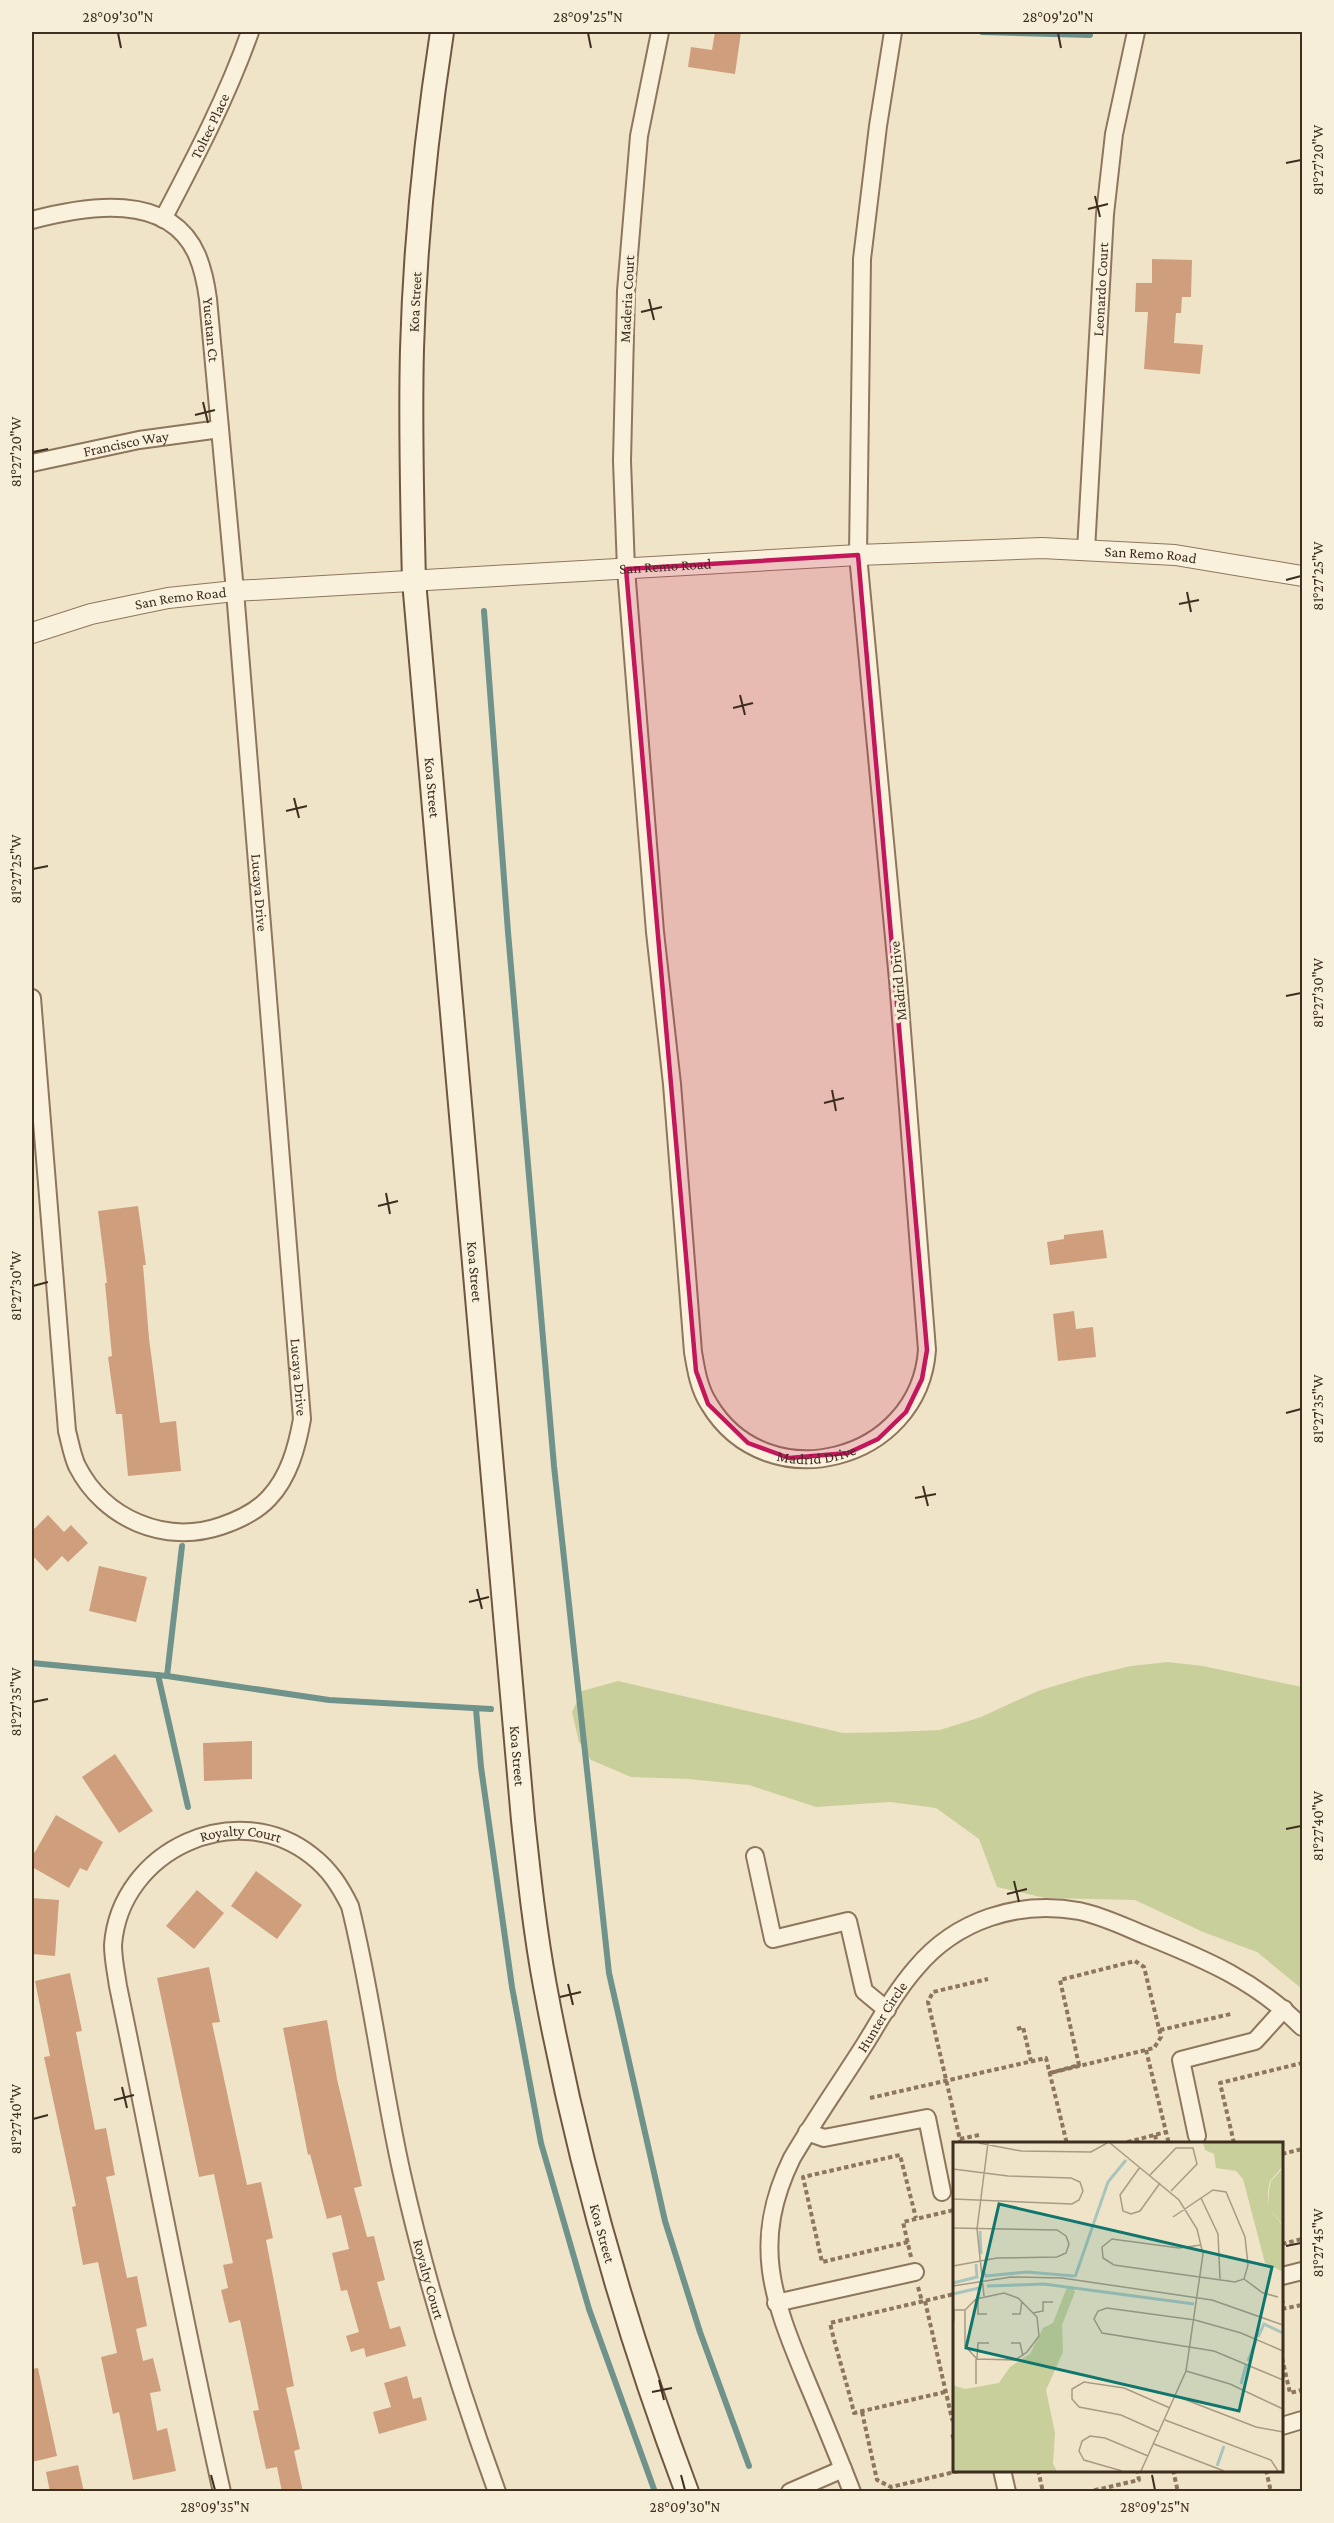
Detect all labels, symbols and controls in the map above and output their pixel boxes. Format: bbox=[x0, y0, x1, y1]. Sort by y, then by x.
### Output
text: 28°09'30"N bbox=[83, 9, 154, 25]
text: 28°09'25"N bbox=[553, 9, 623, 25]
text: 28°09'20"N bbox=[1022, 9, 1094, 25]
street label: Toltec Place bbox=[187, 91, 233, 162]
text: 81°27'20"W bbox=[1310, 125, 1326, 195]
street label: Leonardo Court bbox=[1090, 241, 1111, 337]
street label: Maderia Court bbox=[617, 254, 637, 343]
street label: Koa Street bbox=[405, 270, 425, 333]
street label: Yucatan Ct bbox=[200, 297, 222, 364]
text: 81°27'20"W bbox=[8, 417, 24, 487]
street label: Francisco Way bbox=[82, 428, 170, 460]
text: 81°27'25"W bbox=[1310, 541, 1326, 611]
street label: San Remo Road bbox=[1104, 543, 1198, 566]
street label: San Remo Road bbox=[619, 555, 712, 577]
street label: San Remo Road bbox=[133, 584, 227, 613]
street label: Koa Street bbox=[422, 757, 443, 820]
text: 81°27'25"W bbox=[8, 834, 24, 904]
street label: Lucaya Drive bbox=[248, 853, 271, 932]
street label: Madrid Drive bbox=[887, 940, 909, 1021]
text: 81°27'30"W bbox=[1310, 958, 1326, 1028]
street label: Koa Street bbox=[464, 1241, 485, 1304]
text: 81°27'30"W bbox=[8, 1251, 24, 1321]
street label: Lucaya Drive bbox=[288, 1338, 310, 1417]
text: 81°27'35"W bbox=[1310, 1374, 1326, 1443]
street label: Madrid Drive bbox=[775, 1442, 859, 1467]
text: 81°27'35"W bbox=[8, 1667, 24, 1736]
street label: Koa Street bbox=[507, 1725, 528, 1788]
text: 81°27'40"W bbox=[1310, 1791, 1326, 1861]
street label: Royalty Court bbox=[198, 1823, 285, 1846]
street label: Hunter Circle bbox=[854, 1978, 910, 2055]
text: 81°27'40"W bbox=[8, 2084, 24, 2154]
inset map bbox=[953, 2142, 1283, 2472]
street label: Koa Street bbox=[587, 2202, 619, 2266]
text: 81°27'45"W bbox=[1310, 2208, 1326, 2277]
street label: Royalty Court bbox=[410, 2237, 448, 2322]
text: 28°09'35"N bbox=[180, 2499, 250, 2515]
text: 28°09'30"N bbox=[650, 2499, 721, 2515]
text: 28°09'25"N bbox=[1120, 2499, 1190, 2515]

